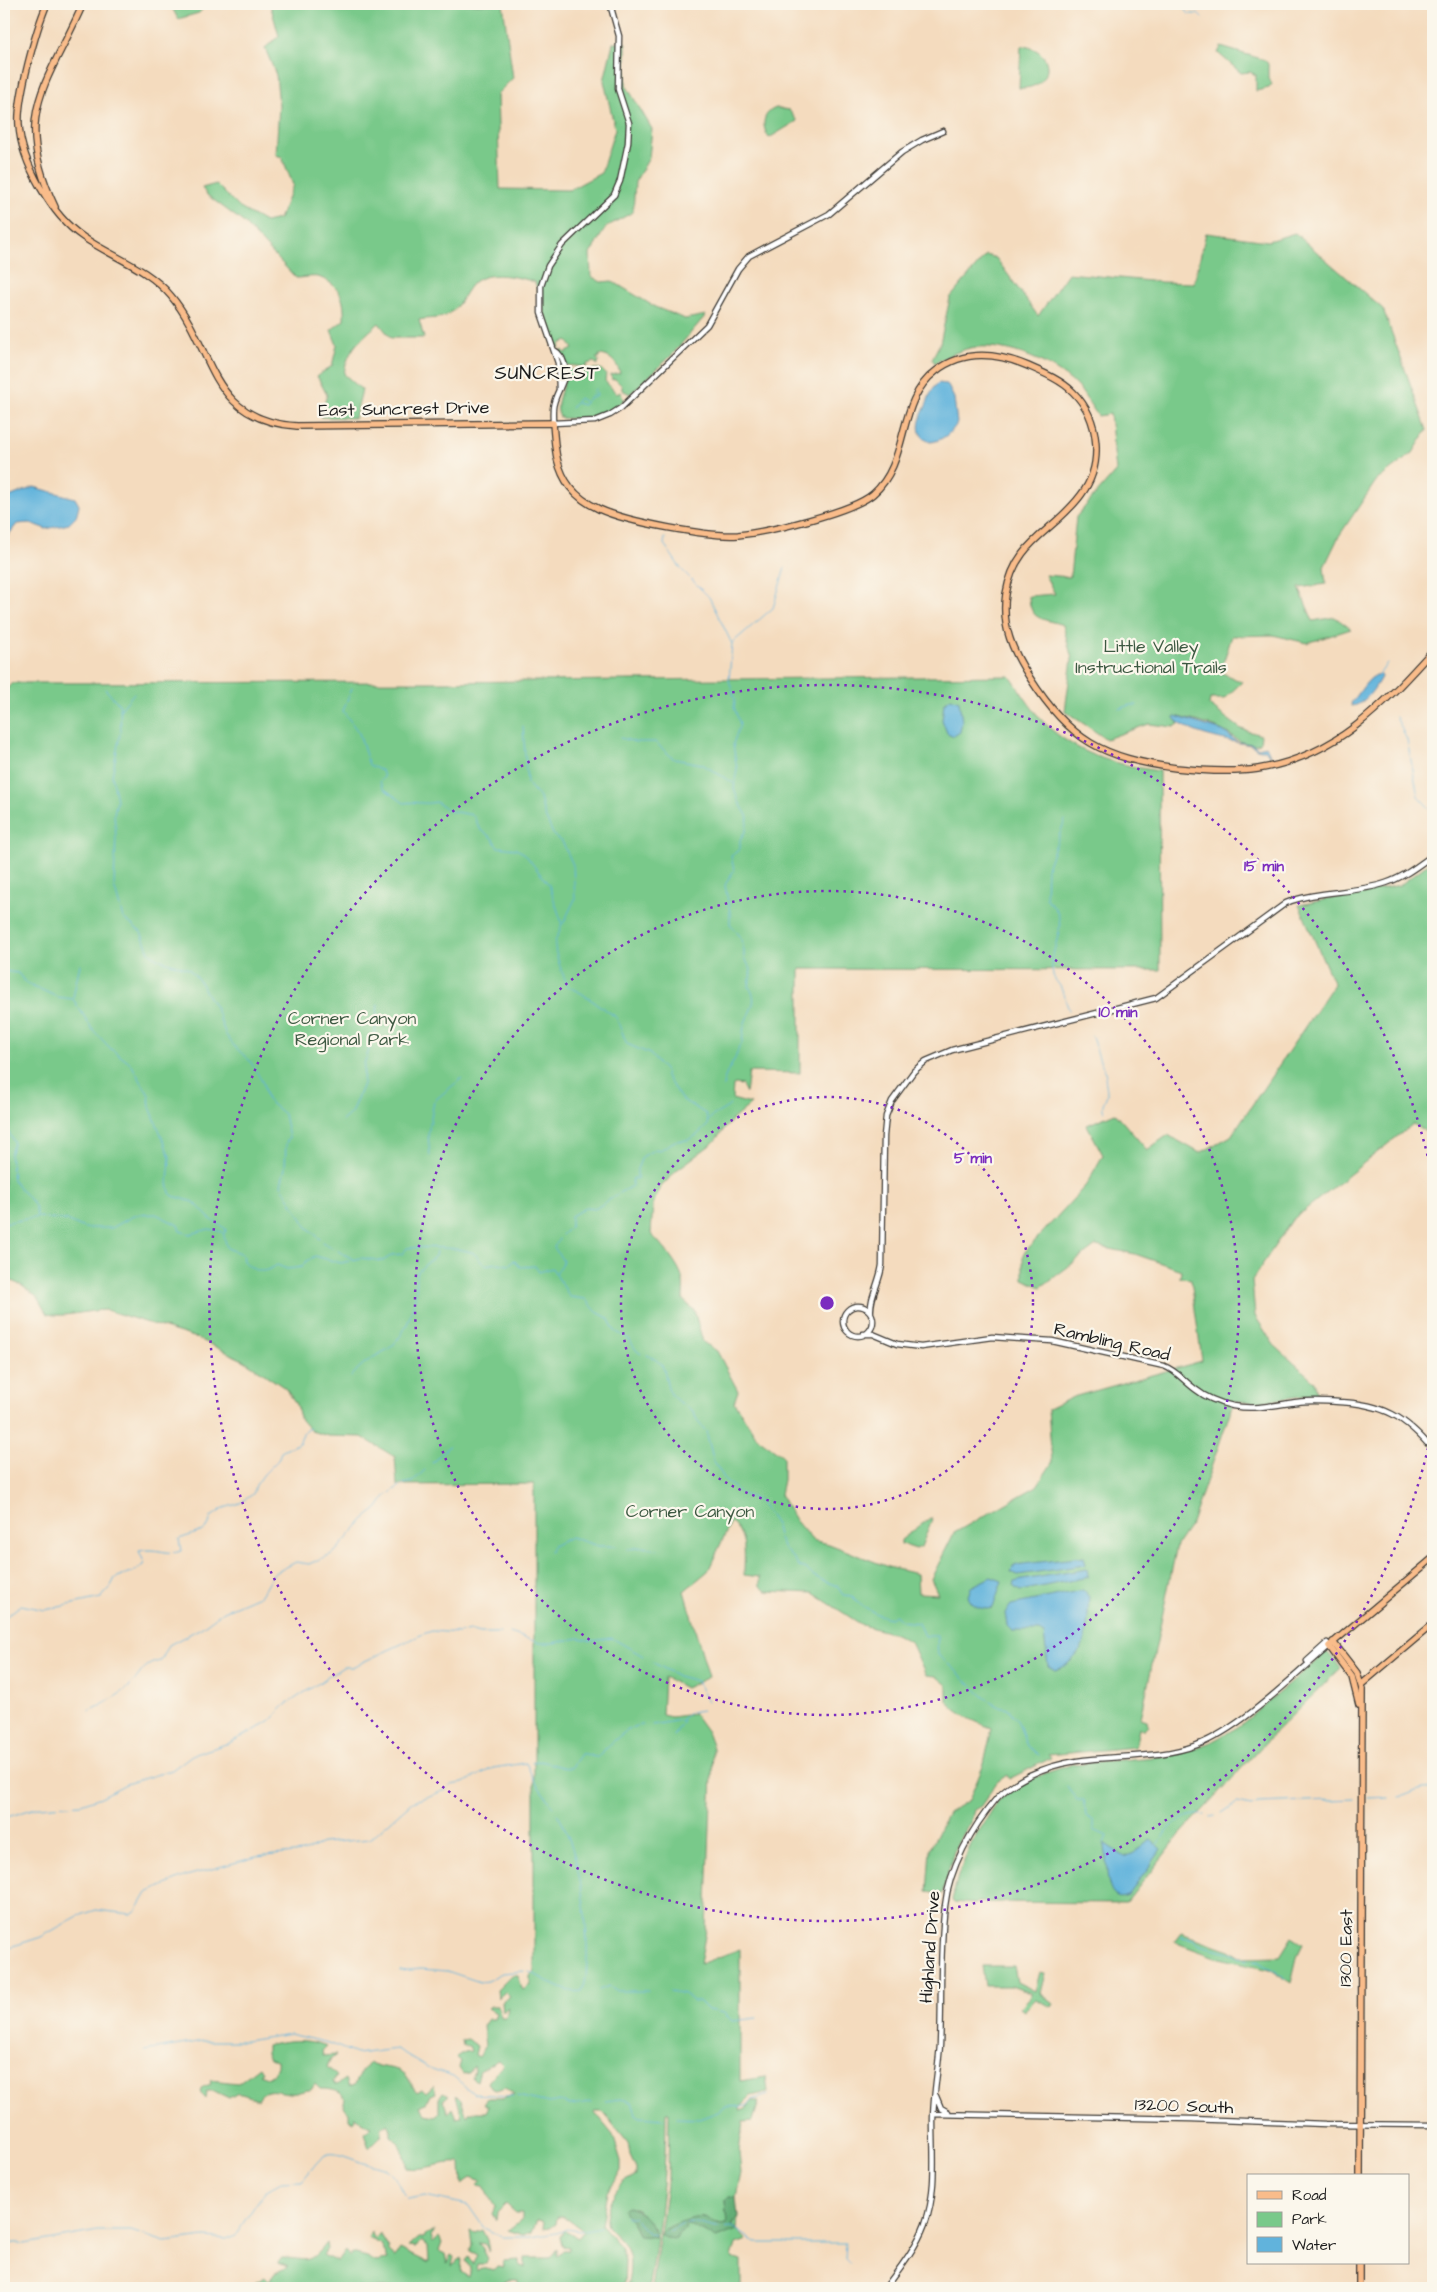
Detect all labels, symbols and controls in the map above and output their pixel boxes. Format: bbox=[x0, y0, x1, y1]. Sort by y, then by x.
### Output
district label: SUNCREST bbox=[494, 360, 600, 387]
street label: East Suncrest Drive bbox=[318, 395, 490, 423]
park label: Little Valley Instructional Trails bbox=[1075, 634, 1227, 680]
text: 15 min bbox=[1244, 856, 1284, 877]
text: 10 min bbox=[1099, 1002, 1138, 1023]
park label: Corner Canyon Regional Park bbox=[288, 1006, 416, 1053]
text: 5 min bbox=[954, 1148, 993, 1169]
centre of rings bbox=[818, 1294, 836, 1312]
street label: Rambling Road bbox=[1051, 1316, 1173, 1368]
park label: Corner Canyon bbox=[626, 1499, 754, 1525]
street label: Highland Drive bbox=[914, 1890, 947, 2004]
street label: 1300 East bbox=[1333, 1908, 1359, 1987]
street label: 13200 South bbox=[1134, 2092, 1234, 2120]
legend bbox=[1247, 2174, 1410, 2264]
text: Road bbox=[1292, 2185, 1327, 2206]
text: Park bbox=[1292, 2209, 1327, 2230]
text: Water bbox=[1292, 2235, 1336, 2256]

